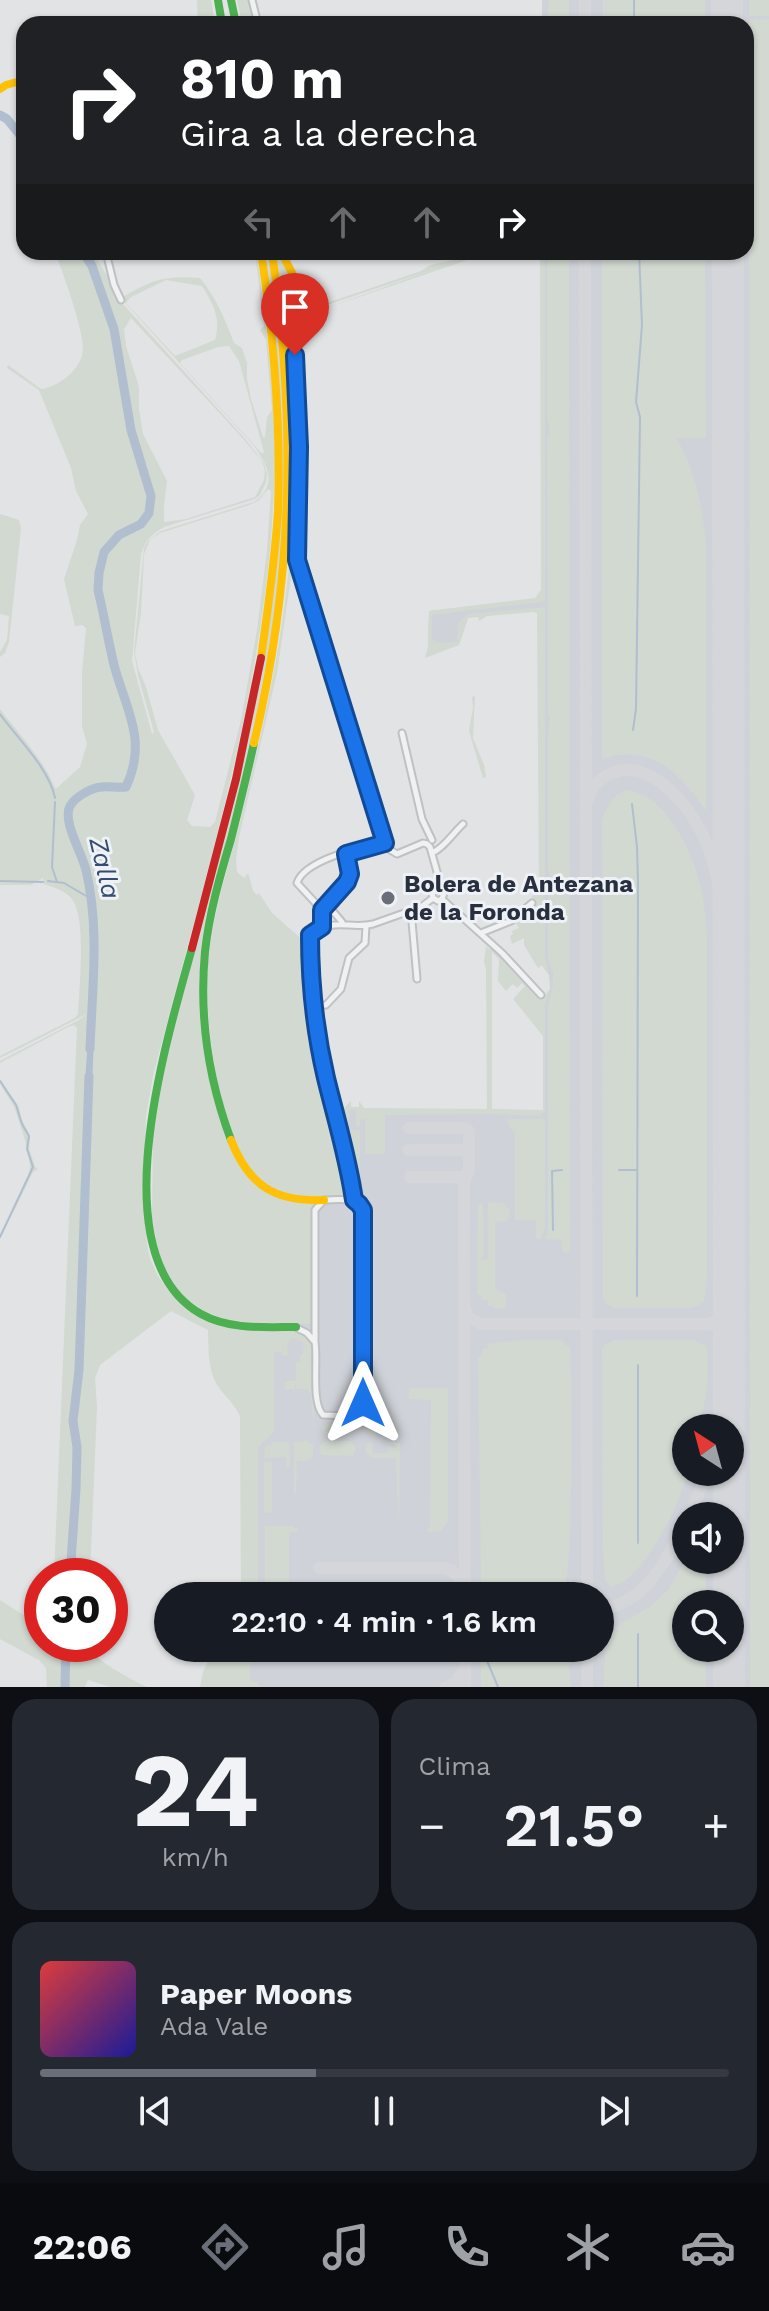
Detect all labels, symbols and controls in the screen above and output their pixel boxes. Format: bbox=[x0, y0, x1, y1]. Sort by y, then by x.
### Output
text: 810 m bbox=[180, 46, 344, 112]
icon: right bbox=[48, 48, 152, 152]
text: Gira a la derecha bbox=[180, 113, 477, 155]
icon: left bbox=[237, 200, 281, 244]
icon: ahead bbox=[321, 200, 365, 244]
icon: ahead bbox=[405, 200, 449, 244]
icon: right bbox=[489, 200, 533, 244]
pin bbox=[261, 273, 329, 355]
icon: arrive bbox=[273, 285, 317, 329]
water label: Zalla bbox=[83, 833, 127, 902]
place label: Bolera de Antezana de la Foronda bbox=[404, 870, 633, 926]
marker: Bolera de Antezana de la Foronda bbox=[379, 889, 397, 907]
position arrow bbox=[321, 1361, 405, 1445]
north arrow bbox=[672, 1414, 744, 1486]
map controls bbox=[672, 1414, 744, 1662]
button: sound bbox=[672, 1502, 744, 1574]
speed limit sign: 30 bbox=[24, 1558, 128, 1662]
button: search bbox=[672, 1590, 744, 1662]
text: 22:10 · 4 min · 1.6 km bbox=[231, 1604, 537, 1639]
text: 24 bbox=[131, 1729, 259, 1851]
text: Clima bbox=[419, 1751, 491, 1781]
text: 21.5° bbox=[503, 1790, 644, 1861]
text: − bbox=[419, 1800, 445, 1852]
text: + bbox=[702, 1800, 729, 1852]
text: km/h bbox=[162, 1842, 229, 1872]
text: Paper Moons bbox=[160, 1976, 352, 2011]
text: Ada Vale bbox=[160, 2011, 268, 2041]
icon: previous bbox=[133, 2089, 177, 2133]
icon: pause bbox=[362, 2089, 406, 2133]
icon: next bbox=[592, 2089, 636, 2133]
icon: directions bbox=[197, 2219, 253, 2275]
icon: music bbox=[318, 2219, 374, 2275]
icon: phone bbox=[439, 2219, 495, 2275]
icon: climate bbox=[560, 2219, 616, 2275]
icon: car bbox=[680, 2219, 736, 2275]
text: 22:06 bbox=[32, 2226, 132, 2268]

